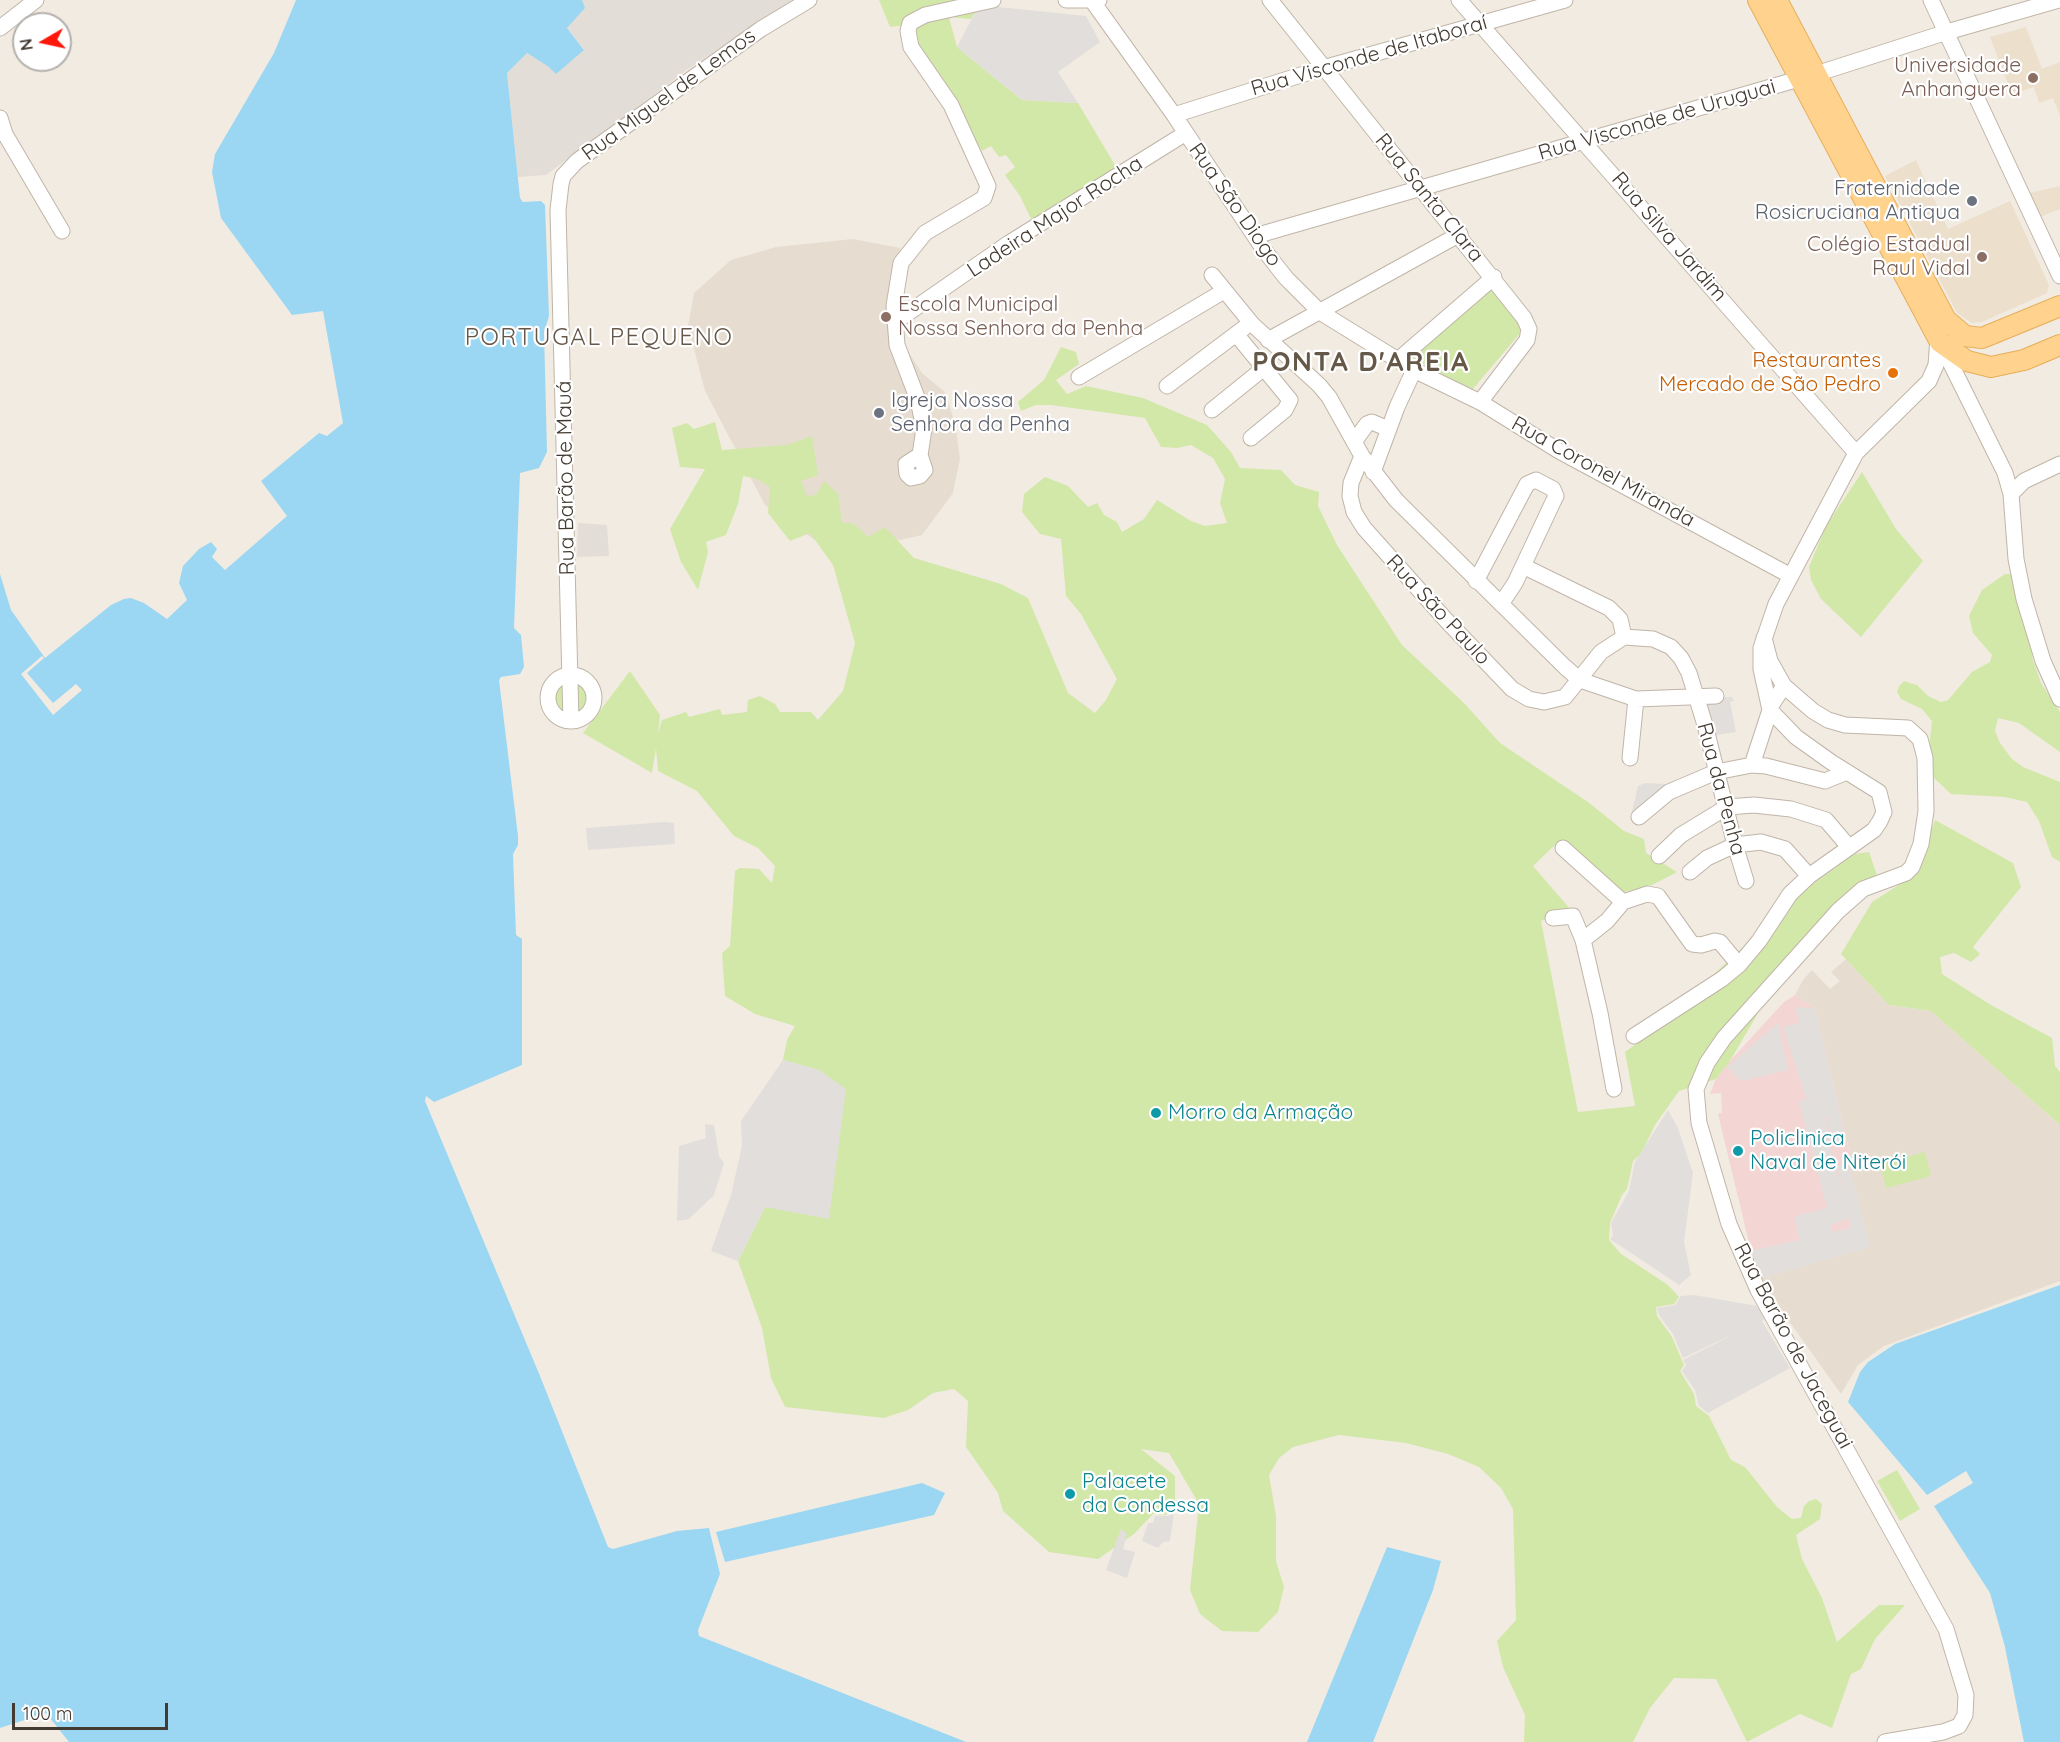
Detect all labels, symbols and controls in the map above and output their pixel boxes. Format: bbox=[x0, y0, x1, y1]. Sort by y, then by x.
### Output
street label: Rua Visconde de Itaboraí bbox=[1248, 10, 1490, 102]
north arrow bbox=[12, 12, 72, 72]
street label: Rua Miguel de Lemos bbox=[577, 24, 761, 166]
text: N bbox=[15, 37, 37, 52]
place label: Universidade Anhanguera bbox=[1894, 53, 2021, 103]
marker: Universidade Anhanguera bbox=[2026, 71, 2040, 85]
street label: Rua Visconde de Uruguai bbox=[1535, 74, 1779, 166]
street label: Rua Santa Clara bbox=[1369, 129, 1489, 267]
street label: Rua São Diogo bbox=[1183, 138, 1287, 272]
street label: Ladeira Major Rocha bbox=[963, 151, 1147, 283]
street label: Rua Silva Jardim bbox=[1606, 167, 1732, 307]
place label: Fraternidade Rosicruciana Antiqua bbox=[1755, 176, 1960, 226]
marker: Fraternidade Rosicruciana Antiqua bbox=[1965, 194, 1979, 208]
place label: Colégio Estadual Raul Vidal bbox=[1807, 232, 1970, 282]
marker: Colégio Estadual Raul Vidal bbox=[1975, 250, 1989, 264]
place label: Escola Municipal Nossa Senhora da Penha bbox=[898, 292, 1143, 342]
marker: Escola Municipal Nossa Senhora da Penha bbox=[879, 310, 893, 324]
district label: PORTUGAL PEQUENO bbox=[465, 324, 733, 352]
district label: PONTA D'AREIA bbox=[1252, 347, 1470, 379]
place label: Restaurantes Mercado de São Pedro bbox=[1659, 348, 1881, 398]
marker: Restaurantes Mercado de São Pedro bbox=[1886, 366, 1900, 380]
street label: Rua Barão de Mauá bbox=[552, 381, 580, 575]
place label: Igreja Nossa Senhora da Penha bbox=[891, 388, 1070, 438]
marker: Igreja Nossa Senhora da Penha bbox=[872, 406, 886, 420]
street label: Rua Coronel Miranda bbox=[1507, 411, 1699, 533]
street label: Rua São Paulo bbox=[1381, 550, 1495, 670]
street label: Rua da Penha bbox=[1691, 720, 1751, 858]
place label: Morro da Armação bbox=[1168, 1100, 1353, 1126]
marker: Morro da Armação bbox=[1149, 1106, 1163, 1120]
place label: Policlinica Naval de Niterói bbox=[1750, 1126, 1906, 1176]
marker: Policlinica Naval de Niterói bbox=[1731, 1144, 1745, 1158]
street label: Rua Barão de Jaceguai bbox=[1728, 1239, 1858, 1453]
place label: Palacete da Condessa bbox=[1082, 1469, 1209, 1519]
marker: Palacete da Condessa bbox=[1063, 1487, 1077, 1501]
scale bar bbox=[15, 1691, 171, 1729]
text: 100 m bbox=[23, 1702, 72, 1725]

